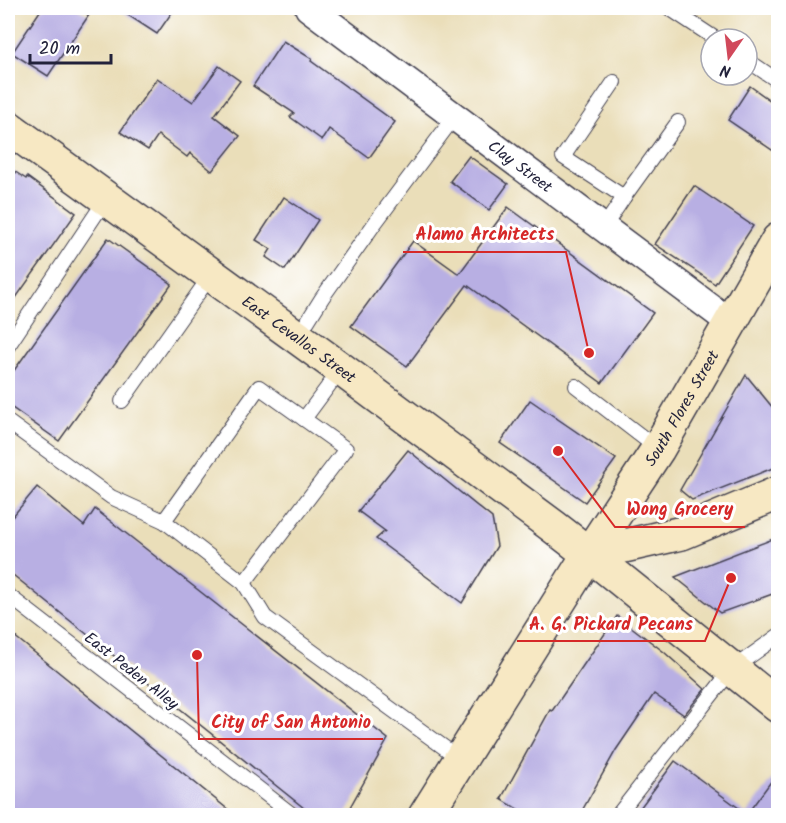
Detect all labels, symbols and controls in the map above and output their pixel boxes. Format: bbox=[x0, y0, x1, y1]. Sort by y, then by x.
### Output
scale bar bbox=[30, 27, 111, 65]
north arrow bbox=[699, 27, 759, 87]
text: 20 m bbox=[39, 35, 80, 64]
text: N bbox=[718, 57, 734, 83]
street label: Clay Street bbox=[482, 134, 558, 200]
callout: Alamo Architects bbox=[403, 216, 566, 252]
text: Alamo Architects bbox=[416, 221, 555, 250]
street label: East Cevallos Street bbox=[236, 290, 361, 391]
street label: South Flores Street bbox=[639, 345, 727, 472]
callout: Wong Grocery bbox=[615, 491, 745, 527]
text: Wong Grocery bbox=[627, 496, 734, 525]
callout: A. G. Pickard Pecans bbox=[517, 605, 705, 641]
text: A. G. Pickard Pecans bbox=[529, 611, 694, 640]
street label: East Peden Alley bbox=[78, 626, 184, 717]
callout: City of San Antonio bbox=[199, 703, 383, 739]
text: City of San Antonio bbox=[211, 709, 371, 738]

